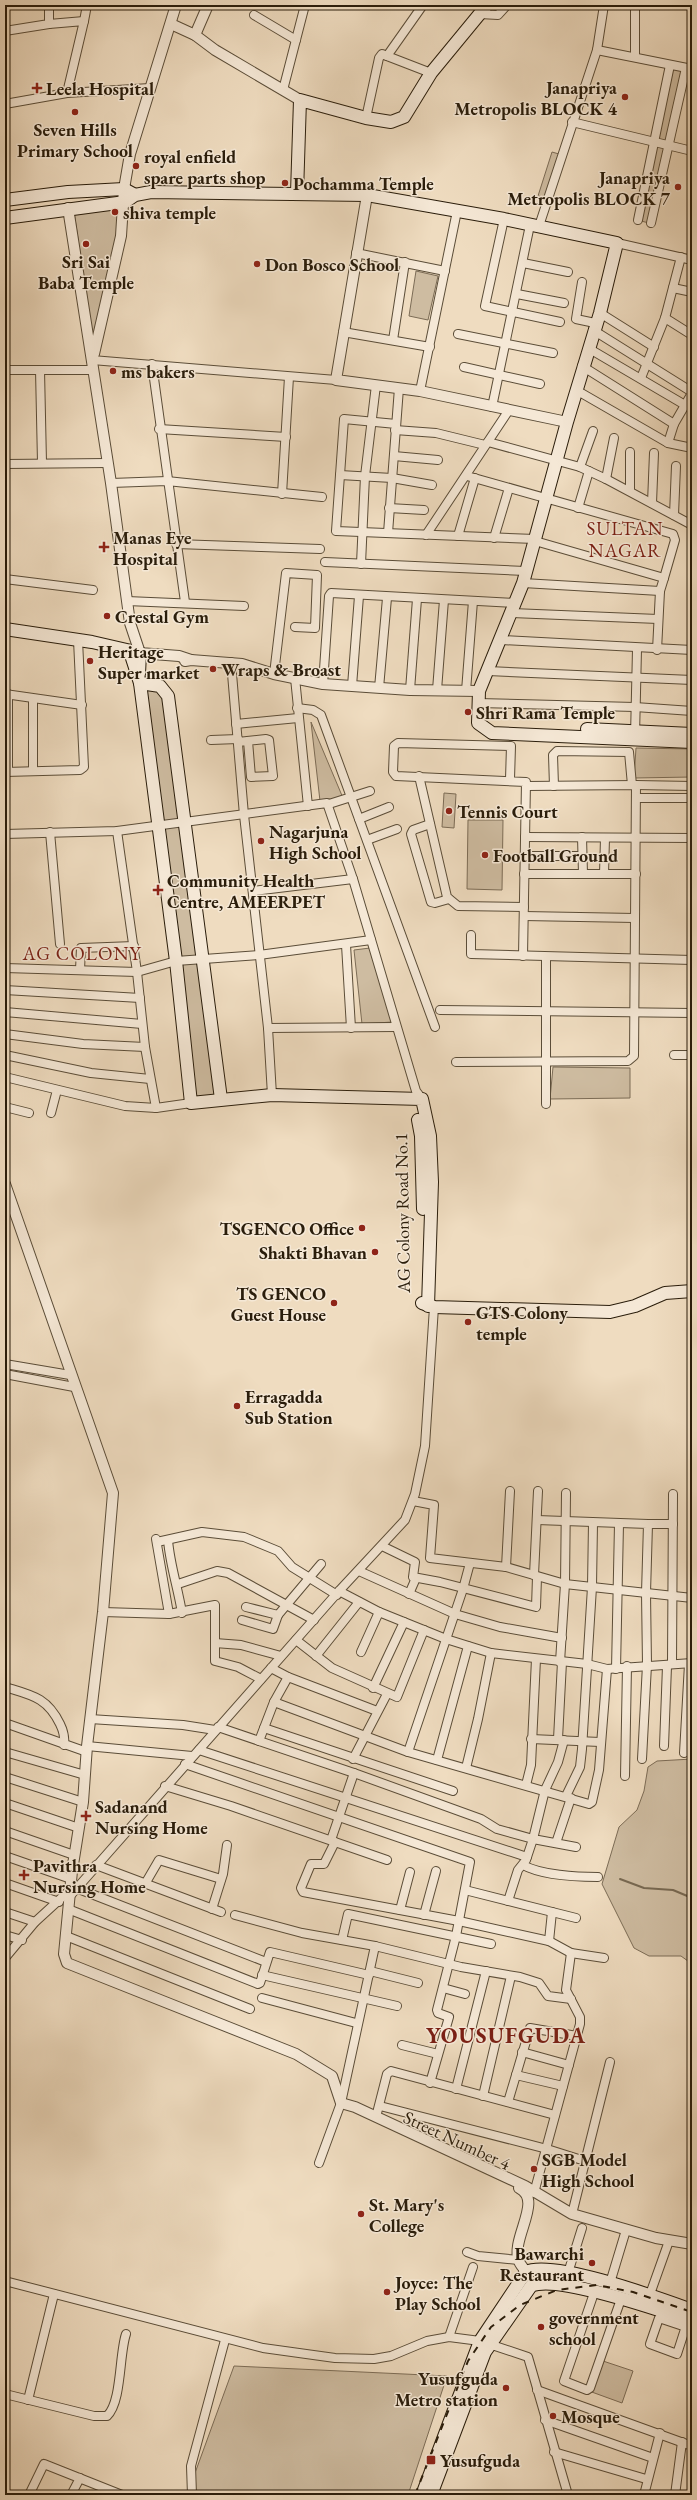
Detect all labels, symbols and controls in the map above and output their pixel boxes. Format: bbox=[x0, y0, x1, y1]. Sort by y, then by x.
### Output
place label: Janapriya Metropolis BLOCK 4 bbox=[454, 76, 617, 120]
place label: Leela Hospital bbox=[46, 77, 154, 100]
marker: Leela Hospital bbox=[31, 82, 43, 94]
marker: Janapriya Metropolis BLOCK 4 bbox=[620, 92, 630, 102]
marker: Seven Hills Primary School bbox=[70, 107, 80, 117]
place label: Seven Hills Primary School bbox=[17, 118, 133, 162]
place label: royal enfield spare parts shop bbox=[144, 145, 266, 189]
marker: royal enfield spare parts shop bbox=[131, 161, 141, 171]
place label: Janapriya Metropolis BLOCK 7 bbox=[507, 166, 670, 210]
place label: Pochamma Temple bbox=[293, 172, 434, 195]
marker: Pochamma Temple bbox=[280, 178, 290, 188]
marker: Janapriya Metropolis BLOCK 7 bbox=[673, 182, 683, 192]
place label: shiva temple bbox=[123, 201, 217, 224]
marker: shiva temple bbox=[110, 207, 120, 217]
marker: Sri Sai Baba Temple bbox=[81, 239, 91, 249]
place label: Sri Sai Baba Temple bbox=[38, 250, 134, 294]
place label: Don Bosco School bbox=[265, 253, 399, 276]
marker: Don Bosco School bbox=[252, 259, 262, 269]
place label: ms bakers bbox=[121, 360, 195, 383]
marker: ms bakers bbox=[108, 366, 118, 376]
district label: SULTAN NAGAR bbox=[587, 516, 663, 563]
place label: Manas Eye Hospital bbox=[113, 526, 192, 570]
marker: Manas Eye Hospital bbox=[98, 541, 110, 553]
place label: Crestal Gym bbox=[115, 605, 210, 628]
marker: Crestal Gym bbox=[102, 611, 112, 621]
place label: Heritage Super market bbox=[98, 640, 200, 684]
marker: Heritage Super market bbox=[85, 656, 95, 666]
place label: Wraps & Broast bbox=[221, 658, 341, 681]
marker: Wraps & Broast bbox=[208, 664, 218, 674]
place label: Shri Rama Temple bbox=[476, 701, 616, 724]
marker: Shri Rama Temple bbox=[463, 707, 473, 717]
place label: Tennis Court bbox=[457, 800, 558, 823]
marker: Tennis Court bbox=[444, 806, 454, 816]
place label: Nagarjuna High School bbox=[269, 820, 361, 864]
marker: Nagarjuna High School bbox=[256, 836, 266, 846]
place label: Football Ground bbox=[493, 844, 618, 867]
marker: Football Ground bbox=[480, 850, 490, 860]
place label: Community Health Centre, AMEERPET bbox=[167, 869, 325, 913]
marker: Community Health Centre, AMEERPET bbox=[152, 884, 164, 896]
district label: AG COLONY bbox=[22, 941, 141, 966]
street label: AG Colony Road No.1 bbox=[389, 1133, 415, 1294]
place label: TSGENCO Office bbox=[219, 1217, 354, 1240]
marker: TSGENCO Office bbox=[357, 1223, 367, 1233]
place label: Shakti Bhavan bbox=[259, 1241, 367, 1264]
marker: Shakti Bhavan bbox=[370, 1247, 380, 1257]
place label: TS GENCO Guest House bbox=[231, 1282, 326, 1326]
marker: TS GENCO Guest House bbox=[329, 1298, 339, 1308]
place label: GTS Colony temple bbox=[476, 1301, 568, 1345]
marker: GTS Colony temple bbox=[463, 1317, 473, 1327]
place label: Erragadda Sub Station bbox=[245, 1385, 333, 1429]
marker: Erragadda Sub Station bbox=[232, 1401, 242, 1411]
place label: Sadanand Nursing Home bbox=[95, 1795, 208, 1839]
marker: Sadanand Nursing Home bbox=[80, 1810, 92, 1822]
place label: Pavithra Nursing Home bbox=[33, 1854, 146, 1898]
marker: Pavithra Nursing Home bbox=[18, 1869, 30, 1881]
district label: YOUSUFGUDA bbox=[426, 2021, 586, 2050]
street label: Street Number 4 bbox=[400, 2105, 514, 2175]
place label: SGB Model High School bbox=[542, 2148, 634, 2192]
marker: SGB Model High School bbox=[529, 2164, 539, 2174]
place label: St. Mary's College bbox=[369, 2193, 444, 2237]
marker: St. Mary's College bbox=[356, 2209, 366, 2219]
place label: Bawarchi Restaurant bbox=[500, 2242, 585, 2286]
marker: Bawarchi Restaurant bbox=[587, 2258, 597, 2268]
place label: Joyce: The Play School bbox=[393, 2271, 481, 2315]
marker: Joyce: The Play School bbox=[382, 2287, 392, 2297]
place label: government school bbox=[549, 2306, 639, 2350]
marker: government school bbox=[536, 2322, 546, 2332]
place label: Yusufguda Metro station bbox=[395, 2367, 498, 2411]
marker: Yusufguda Metro station bbox=[501, 2383, 511, 2393]
place label: Mosque bbox=[561, 2405, 620, 2428]
marker: Mosque bbox=[548, 2411, 558, 2421]
place label: Yusufguda bbox=[440, 2449, 520, 2472]
marker: Yusufguda bbox=[425, 2454, 437, 2466]

